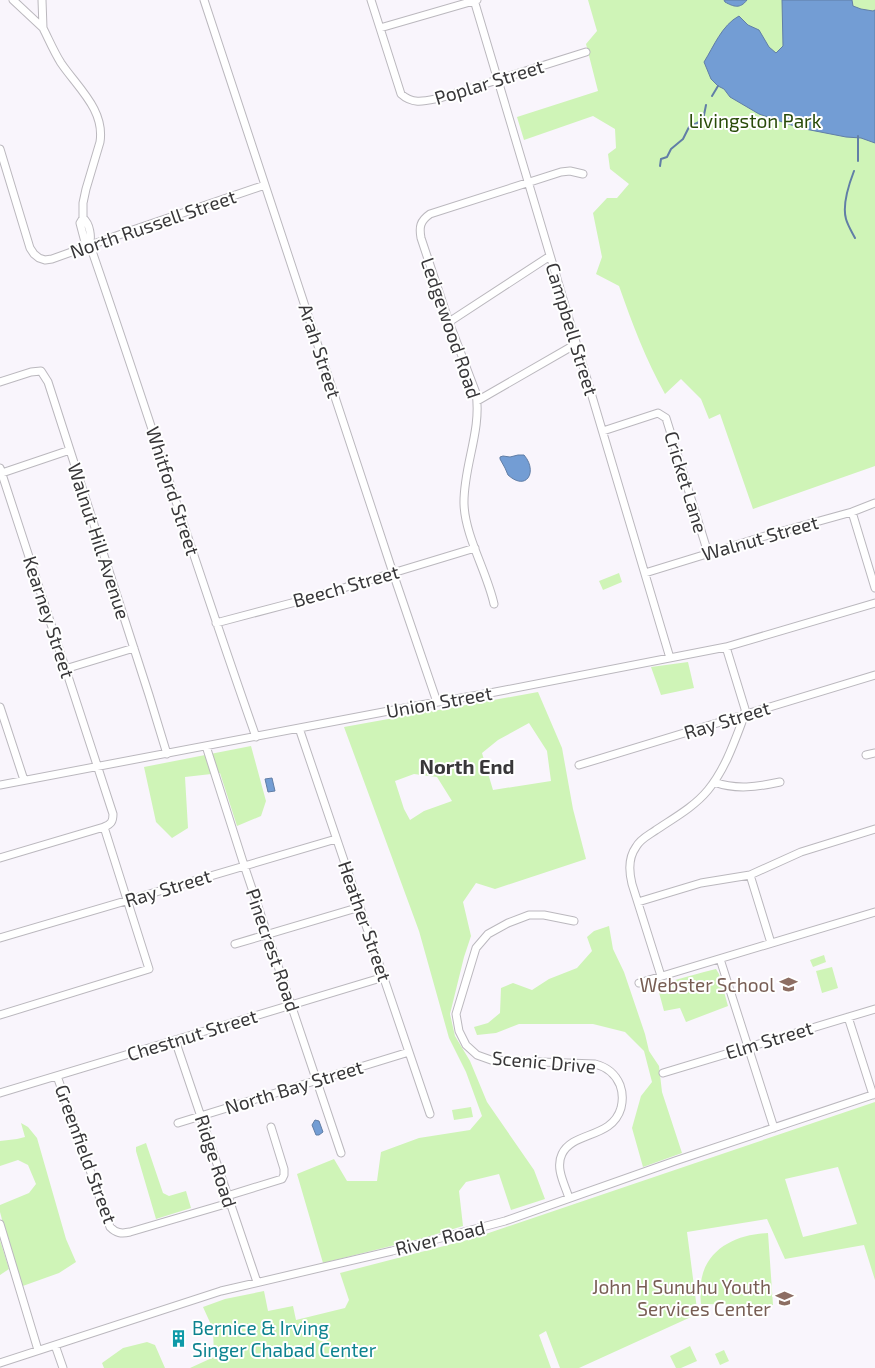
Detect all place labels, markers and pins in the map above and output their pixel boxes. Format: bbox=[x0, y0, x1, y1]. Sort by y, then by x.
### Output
place label: Webster School bbox=[640, 973, 775, 996]
school or university icon: Webster School bbox=[779, 975, 799, 995]
place label: John H Sunuhu Youth Services Center bbox=[592, 1275, 771, 1320]
school or university icon: John H Sunuhu Youth Services Center bbox=[775, 1288, 795, 1308]
place label: Bernice & Irving Singer Chabad Center bbox=[192, 1316, 377, 1361]
building icon: Bernice & Irving Singer Chabad Center bbox=[168, 1329, 188, 1349]

